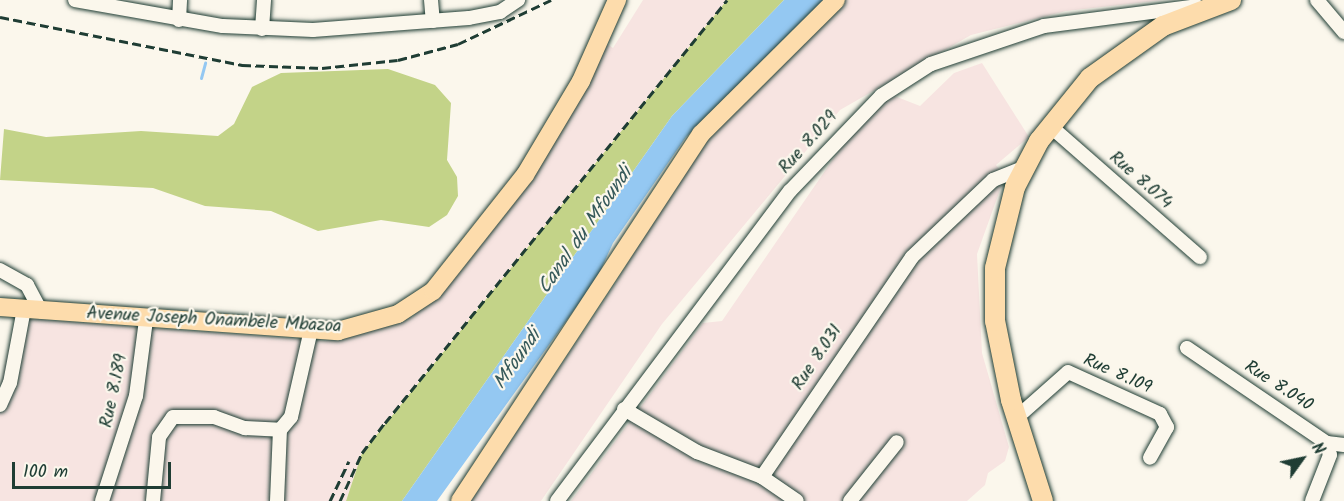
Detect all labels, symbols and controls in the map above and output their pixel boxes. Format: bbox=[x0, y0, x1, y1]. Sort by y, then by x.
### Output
street label: Rue 8.029 bbox=[775, 107, 843, 179]
street label: Rue 8.074 bbox=[1104, 148, 1176, 214]
water label: Canal du Mfoundi bbox=[533, 163, 639, 299]
street label: Avenue Joseph Onambele Mbazoa bbox=[86, 304, 342, 338]
street label: Rue 8.031 bbox=[788, 321, 848, 395]
water label: Mfoundi bbox=[489, 326, 547, 394]
street label: Rue 8.109 bbox=[1079, 350, 1155, 400]
street label: Rue 8.189 bbox=[97, 352, 133, 430]
street label: Rue 8.040 bbox=[1240, 357, 1316, 417]
north arrow bbox=[1272, 429, 1332, 489]
text: N bbox=[1304, 438, 1331, 460]
scale bar bbox=[15, 450, 174, 488]
text: 100 m bbox=[23, 458, 68, 487]

